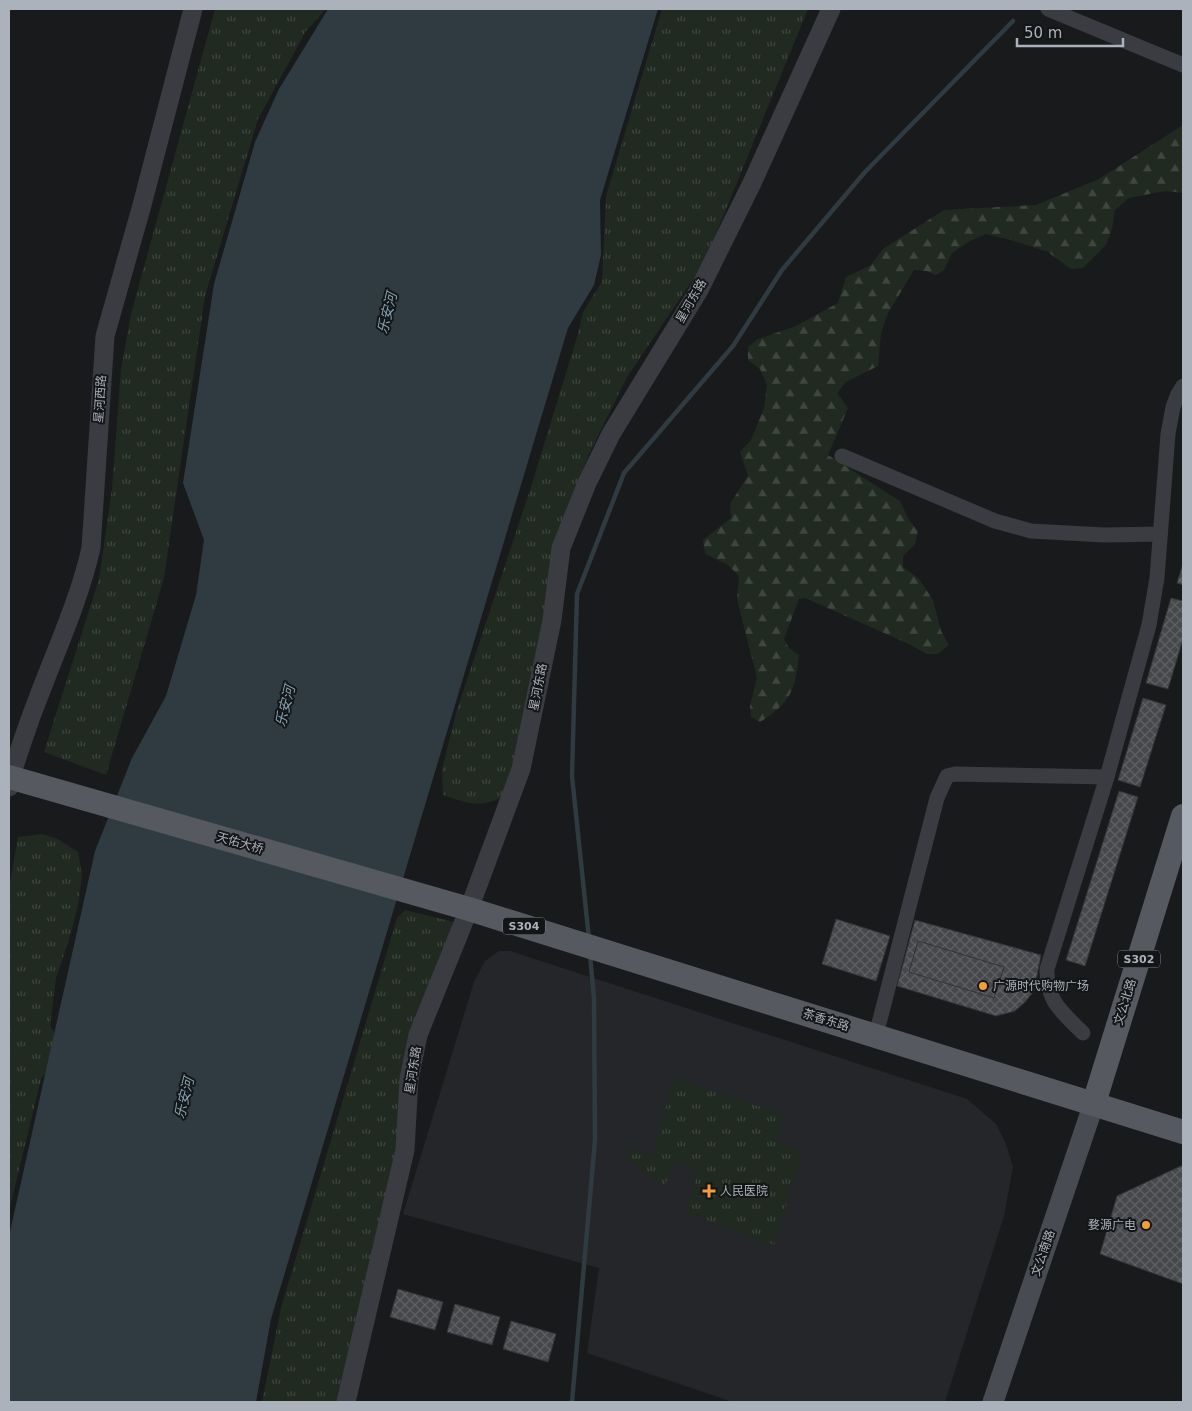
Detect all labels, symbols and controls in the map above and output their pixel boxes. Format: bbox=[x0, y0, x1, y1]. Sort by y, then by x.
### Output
scale bar bbox=[1017, 15, 1123, 47]
text: 50 m bbox=[1024, 24, 1062, 42]
street label: 星河东路 bbox=[673, 277, 709, 325]
water label: 乐安河 bbox=[374, 288, 401, 335]
street label: 星河西路 bbox=[91, 375, 109, 423]
street label: 星河东路 bbox=[527, 662, 549, 712]
water label: 乐安河 bbox=[272, 681, 299, 728]
street label: 天佑大桥 bbox=[215, 830, 265, 856]
road number: S304 bbox=[503, 918, 545, 934]
road number: S302 bbox=[1118, 951, 1160, 968]
street label: 文公北路 bbox=[1111, 977, 1139, 1027]
place label: 广源时代购物广场 bbox=[993, 979, 1089, 993]
marker: 广源时代购物广场 bbox=[977, 980, 989, 992]
street label: 茶香东路 bbox=[801, 1006, 851, 1034]
street label: 星河东路 bbox=[402, 1045, 424, 1095]
water label: 乐安河 bbox=[171, 1073, 198, 1120]
marker: 人民医院 bbox=[702, 1184, 716, 1198]
place label: 人民医院 bbox=[720, 1184, 768, 1198]
place label: 婺源广电 bbox=[1088, 1218, 1136, 1232]
marker: 婺源广电 bbox=[1140, 1219, 1152, 1231]
street label: 文公南路 bbox=[1029, 1228, 1057, 1278]

